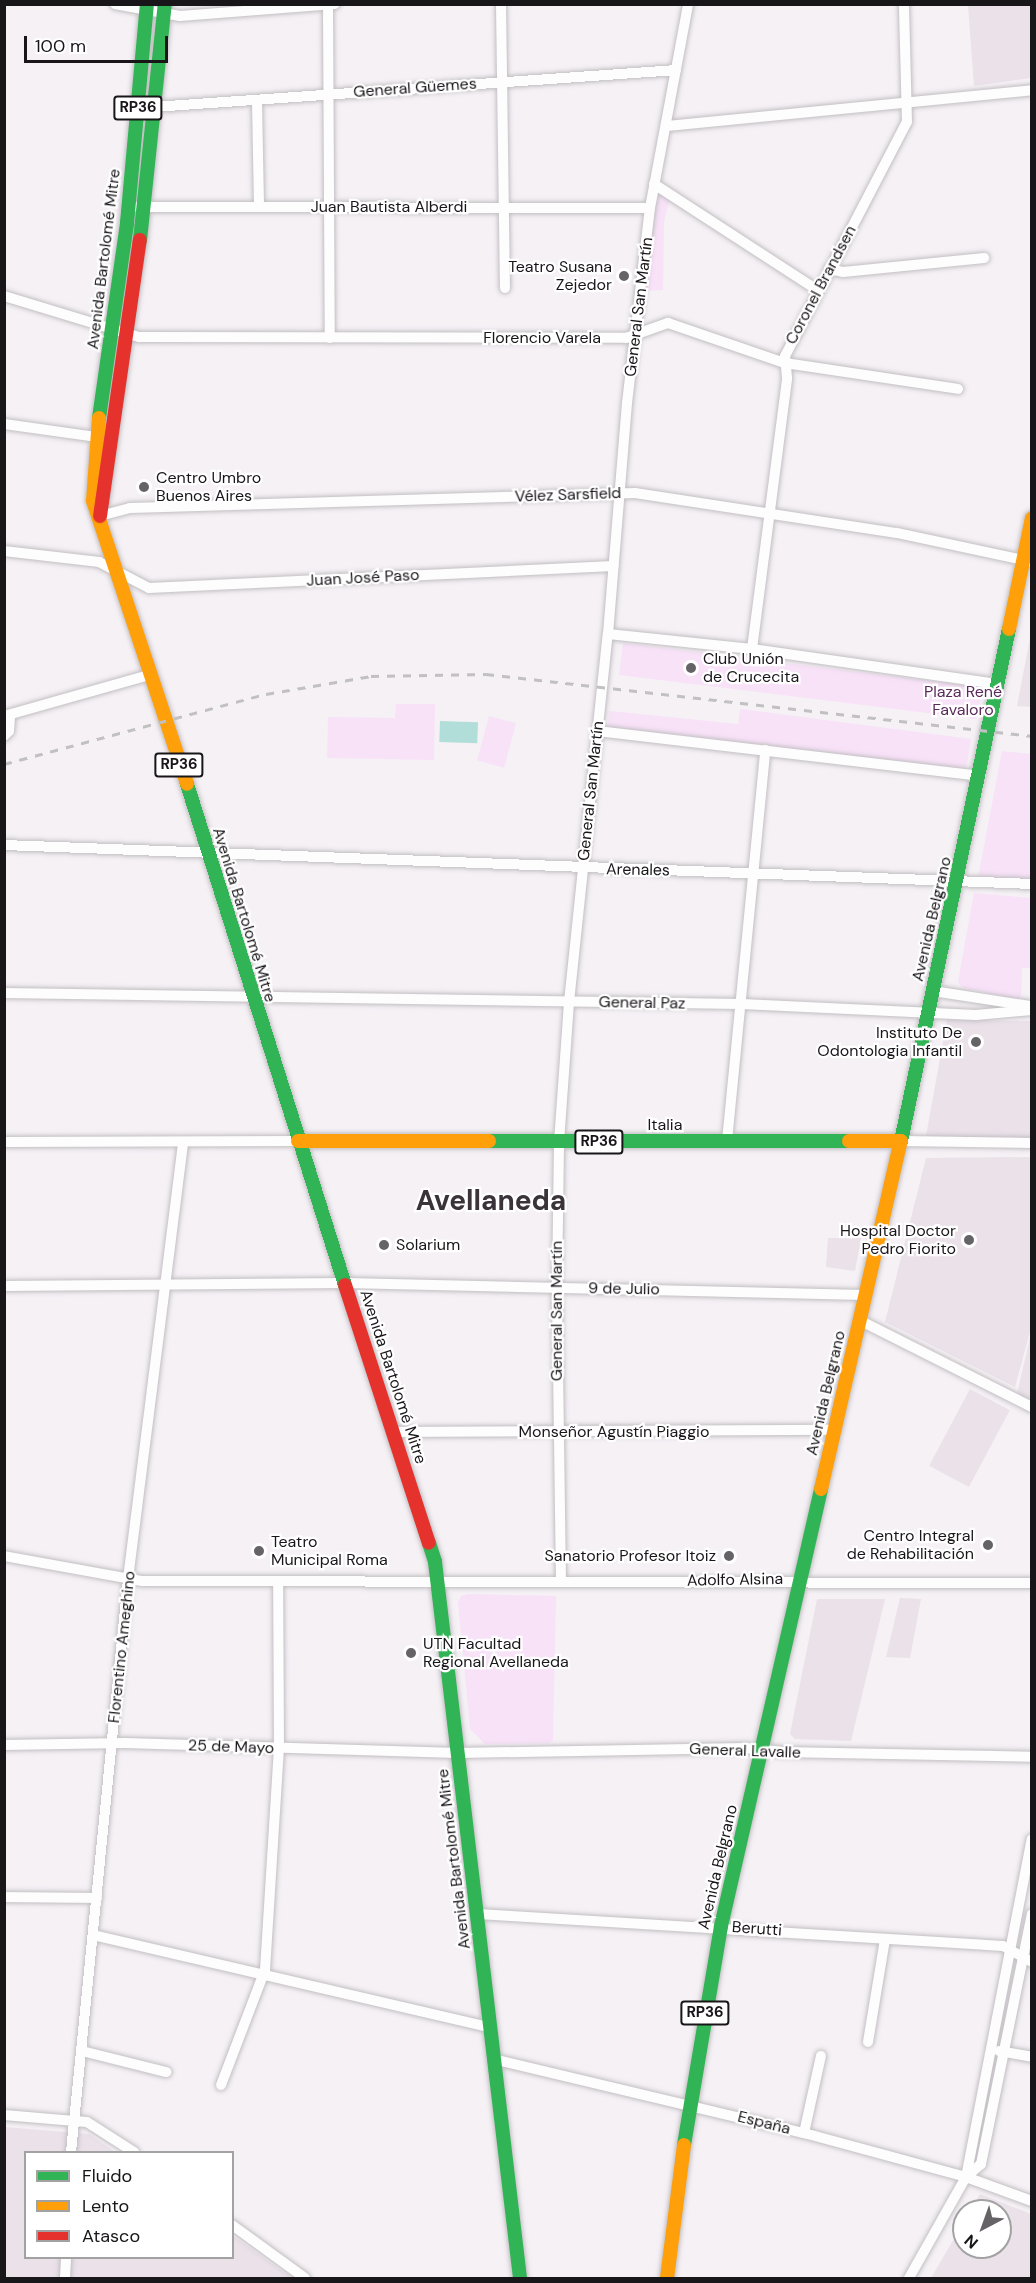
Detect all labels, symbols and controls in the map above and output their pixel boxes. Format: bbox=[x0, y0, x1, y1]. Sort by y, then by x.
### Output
scale bar bbox=[27, 24, 171, 62]
text: 100 m bbox=[35, 34, 86, 58]
street label: General Güemes bbox=[353, 74, 477, 102]
road number: RP36 bbox=[112, 96, 164, 120]
street label: Avenida Bartolomé Mitre bbox=[83, 168, 125, 350]
street label: Juan Bautista Alberdi bbox=[311, 197, 467, 217]
street label: Coronel Brandsen bbox=[782, 222, 860, 348]
street label: General San Martín bbox=[621, 236, 657, 378]
place label: Teatro Susana Zejedor bbox=[508, 257, 612, 295]
marker: Teatro Susana Zejedor bbox=[617, 269, 631, 283]
street label: Florencio Varela bbox=[483, 328, 601, 348]
place label: Centro Umbro Buenos Aires bbox=[156, 468, 261, 506]
marker: Centro Umbro Buenos Aires bbox=[137, 480, 151, 494]
street label: Vélez Sarsfield bbox=[514, 484, 622, 506]
street label: Juan José Paso bbox=[306, 565, 420, 591]
place label: Club Unión de Crucecita bbox=[703, 649, 799, 687]
marker: Club Unión de Crucecita bbox=[684, 661, 698, 675]
park label: Plaza René Favaloro bbox=[924, 682, 1002, 720]
street label: General San Martín bbox=[574, 720, 608, 862]
road number: RP36 bbox=[154, 753, 204, 777]
street label: Avenida Bartolomé Mitre bbox=[208, 825, 280, 1005]
street label: Avenida Belgrano bbox=[908, 855, 956, 983]
street label: Arenales bbox=[606, 860, 670, 880]
street label: General Paz bbox=[598, 993, 686, 1013]
place label: Instituto De Odontologia Infantil bbox=[817, 1023, 962, 1061]
marker: Instituto De Odontologia Infantil bbox=[967, 1033, 985, 1051]
street label: Italia bbox=[648, 1115, 682, 1135]
road number: RP36 bbox=[574, 1130, 624, 1154]
district label: Avellaneda bbox=[416, 1184, 566, 1218]
place label: Hospital Doctor Pedro Fiorito bbox=[840, 1221, 956, 1259]
marker: Hospital Doctor Pedro Fiorito bbox=[960, 1231, 978, 1249]
place label: Solarium bbox=[396, 1235, 460, 1255]
marker: Solarium bbox=[377, 1238, 391, 1252]
street label: General San Martín bbox=[547, 1241, 567, 1381]
street label: 9 de Julio bbox=[588, 1279, 660, 1299]
street label: Avenida Bartolomé Mitre bbox=[356, 1288, 430, 1466]
street label: Avenida Belgrano bbox=[802, 1329, 850, 1457]
street label: Monseñor Agustín Piaggio bbox=[519, 1422, 709, 1442]
place label: Centro Integral de Rehabilitación bbox=[847, 1526, 974, 1564]
place label: Teatro Municipal Roma bbox=[271, 1532, 388, 1570]
marker: Centro Integral de Rehabilitación bbox=[979, 1536, 997, 1554]
marker: Teatro Municipal Roma bbox=[252, 1544, 266, 1558]
place label: Sanatorio Profesor Itoiz bbox=[545, 1546, 716, 1566]
marker: Sanatorio Profesor Itoiz bbox=[720, 1547, 738, 1565]
street label: Florentino Ameghino bbox=[104, 1570, 140, 1724]
street label: Adolfo Alsina bbox=[687, 1570, 783, 1590]
place label: UTN Facultad Regional Avellaneda bbox=[423, 1634, 569, 1672]
marker: UTN Facultad Regional Avellaneda bbox=[404, 1646, 418, 1660]
street label: 25 de Mayo bbox=[188, 1736, 274, 1758]
street label: General Lavalle bbox=[689, 1739, 801, 1763]
street label: Avenida Bartolomé Mitre bbox=[433, 1768, 475, 1950]
street label: Avenida Belgrano bbox=[694, 1803, 742, 1931]
street label: Berutti bbox=[731, 1918, 783, 1940]
road number: RP36 bbox=[680, 2001, 730, 2025]
street label: España bbox=[736, 2107, 792, 2139]
legend bbox=[24, 2151, 234, 2259]
text: Fluido bbox=[82, 2164, 132, 2188]
text: Lento bbox=[82, 2194, 129, 2218]
north arrow bbox=[952, 2199, 1012, 2259]
text: Atasco bbox=[82, 2224, 140, 2248]
text: N bbox=[960, 2230, 982, 2253]

